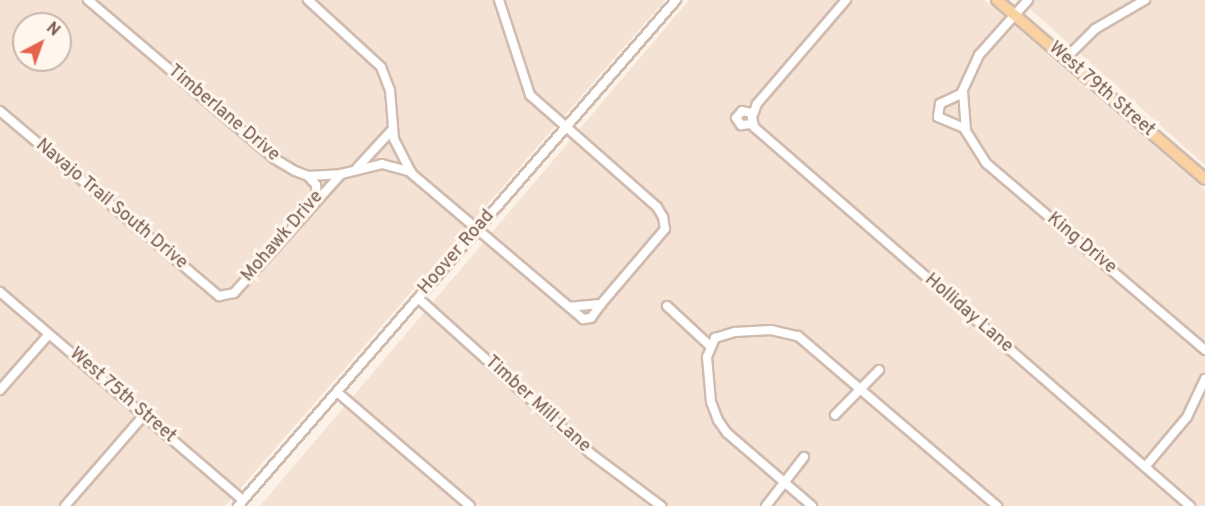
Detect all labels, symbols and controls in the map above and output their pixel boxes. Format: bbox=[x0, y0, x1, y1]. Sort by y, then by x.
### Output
north arrow bbox=[12, 12, 72, 72]
text: N bbox=[42, 19, 63, 41]
street label: West 79th Street bbox=[1043, 38, 1159, 142]
street label: Timberlane Drive bbox=[163, 61, 283, 167]
street label: Navajo Trail South Drive bbox=[31, 135, 191, 275]
street label: Mohawk Drive bbox=[238, 187, 328, 287]
street label: Hoover Road bbox=[414, 206, 500, 300]
street label: King Drive bbox=[1042, 209, 1120, 279]
street label: Holliday Lane bbox=[919, 270, 1017, 358]
street label: West 75th Street bbox=[64, 344, 180, 448]
street label: Timber Mill Lane bbox=[480, 352, 594, 458]

